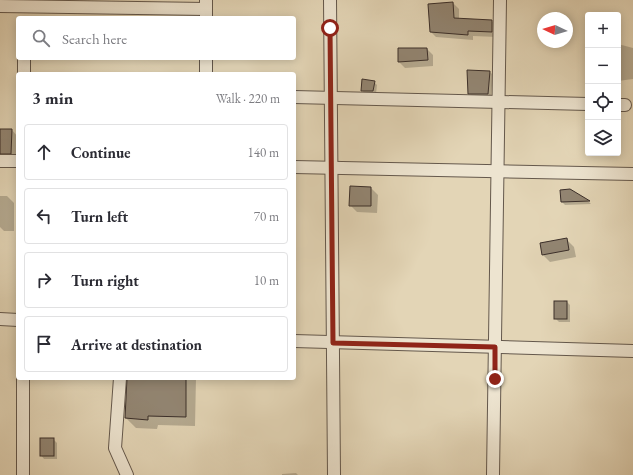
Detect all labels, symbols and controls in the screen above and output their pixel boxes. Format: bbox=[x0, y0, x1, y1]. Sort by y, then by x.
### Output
north arrow bbox=[537, 12, 573, 48]
map controls bbox=[585, 12, 621, 156]
button: + bbox=[585, 12, 621, 48]
search box bbox=[16, 16, 296, 60]
route start bbox=[321, 19, 339, 37]
icon: search bbox=[30, 27, 52, 49]
text: Search here bbox=[62, 29, 127, 48]
button: − bbox=[585, 48, 621, 84]
button: locate bbox=[585, 84, 621, 120]
text: 3 min bbox=[32, 87, 73, 109]
text: Walk · 220 m bbox=[216, 90, 280, 107]
button: layers bbox=[585, 120, 621, 156]
icon: ahead bbox=[33, 141, 55, 163]
text: Continue bbox=[71, 143, 131, 162]
text: 140 m bbox=[248, 144, 279, 161]
icon: left bbox=[33, 205, 55, 227]
text: Turn left bbox=[71, 207, 128, 226]
text: 70 m bbox=[254, 208, 279, 225]
icon: right bbox=[33, 269, 55, 291]
text: Turn right bbox=[71, 271, 139, 290]
text: 10 m bbox=[254, 272, 279, 289]
icon: arrive bbox=[33, 333, 55, 355]
text: Arrive at destination bbox=[71, 335, 202, 354]
route end bbox=[486, 370, 504, 388]

